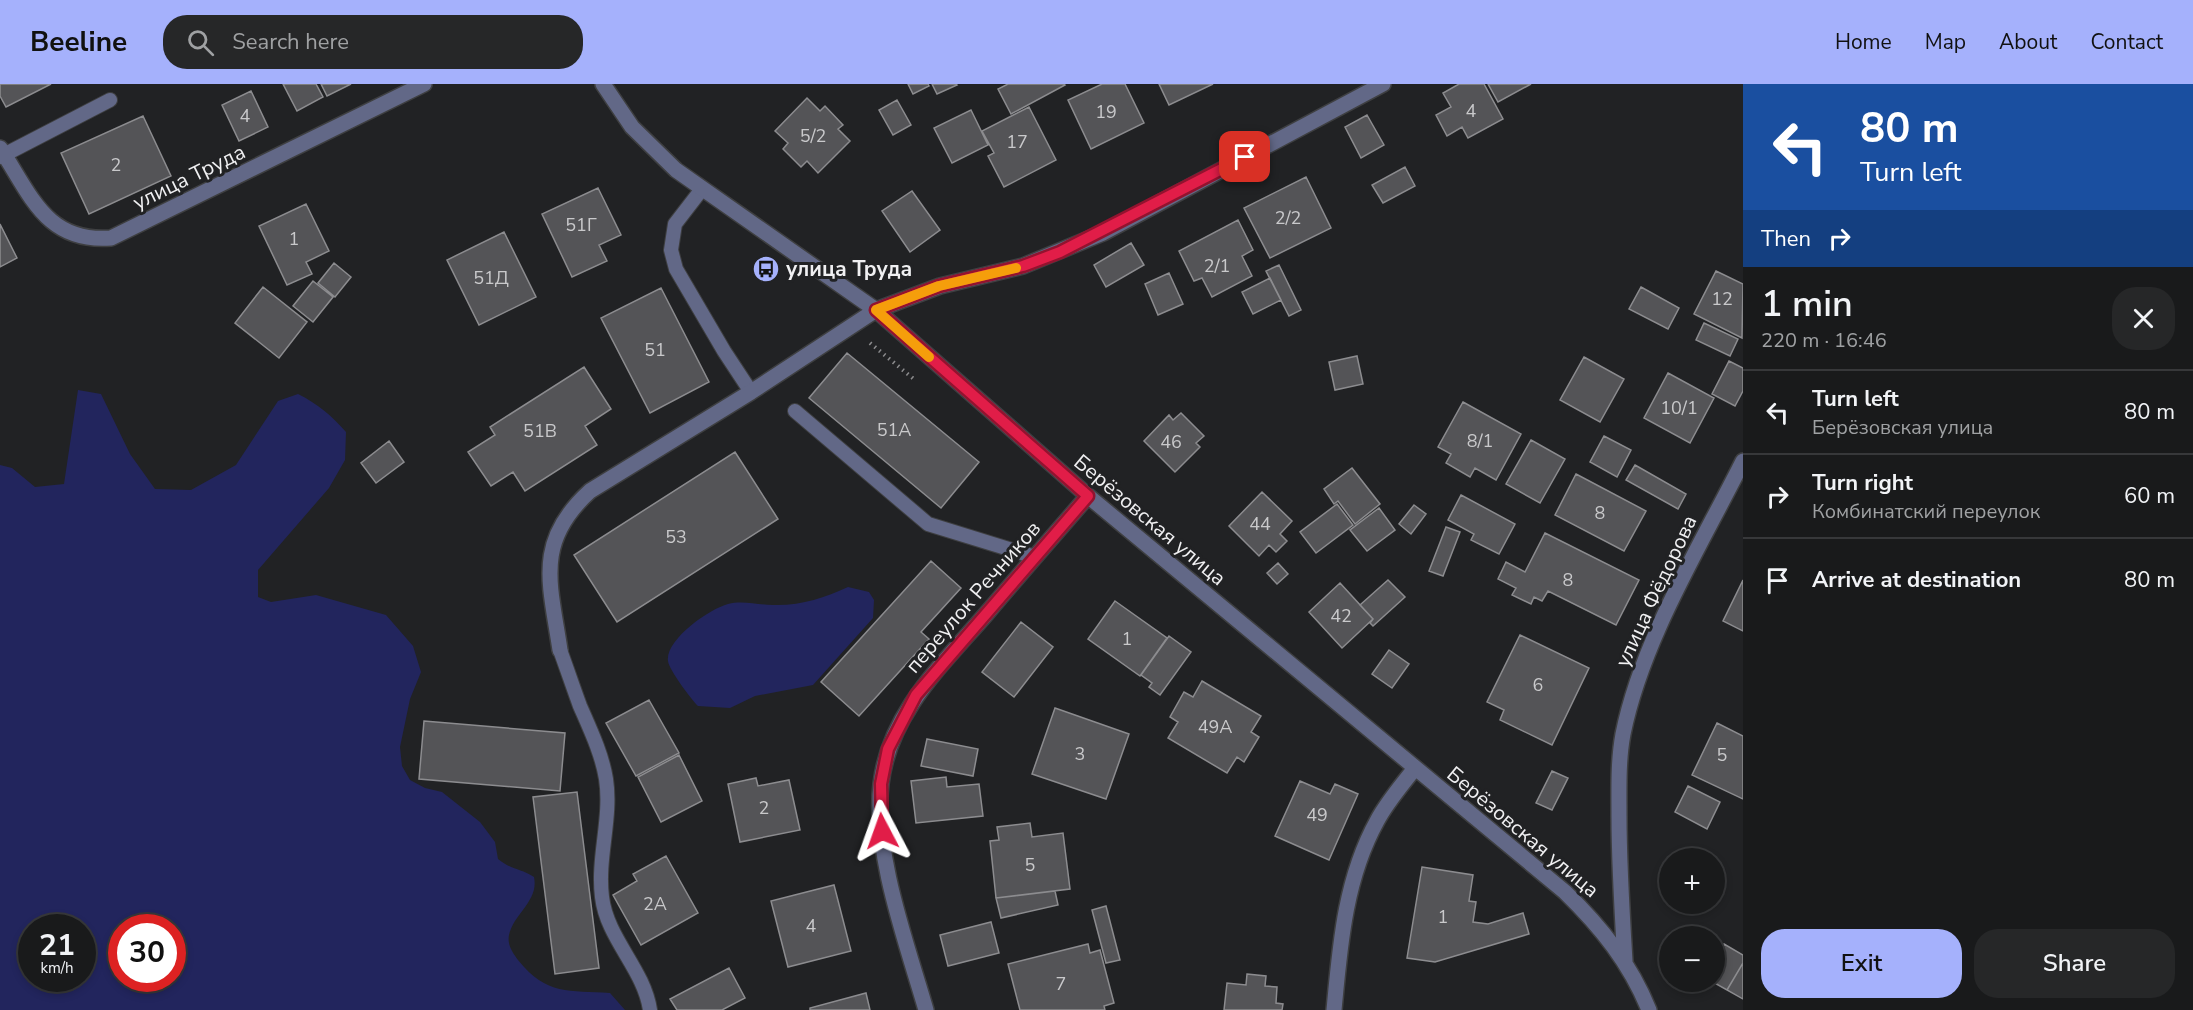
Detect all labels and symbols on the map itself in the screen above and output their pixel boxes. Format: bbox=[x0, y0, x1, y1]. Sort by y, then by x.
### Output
house number: 4 bbox=[1466, 99, 1477, 123]
house number: 19 bbox=[1095, 100, 1117, 124]
house number: 4 bbox=[240, 104, 251, 128]
house number: 5/2 bbox=[800, 124, 826, 148]
house number: 17 bbox=[1006, 130, 1028, 154]
pin bbox=[1219, 131, 1270, 182]
street label: улица Труда bbox=[128, 138, 250, 216]
house number: 2 bbox=[111, 153, 121, 177]
house number: 2/2 bbox=[1275, 206, 1301, 230]
house number: 51Г bbox=[565, 213, 597, 237]
house number: 1 bbox=[289, 227, 299, 251]
bus stop icon: улица Труда bbox=[751, 254, 781, 284]
house number: 2/1 bbox=[1204, 254, 1230, 278]
place label: улица Труда bbox=[786, 255, 912, 283]
house number: 51Д bbox=[473, 266, 509, 290]
house number: 12 bbox=[1711, 287, 1733, 311]
house number: 51 bbox=[644, 338, 666, 362]
house number: 10/1 bbox=[1660, 396, 1698, 420]
house number: 51А bbox=[877, 418, 911, 442]
house number: 51В bbox=[523, 419, 557, 443]
house number: 8/1 bbox=[1467, 429, 1493, 453]
house number: 46 bbox=[1160, 430, 1182, 454]
street label: Берёзовская улица bbox=[1068, 448, 1232, 592]
house number: 8 bbox=[1595, 501, 1605, 525]
street label: улица Фёдорова bbox=[1609, 511, 1703, 671]
house number: 44 bbox=[1249, 512, 1271, 536]
street label: переулок Речников bbox=[899, 515, 1047, 679]
house number: 53 bbox=[665, 525, 687, 549]
house number: 8 bbox=[1563, 568, 1573, 592]
house number: 42 bbox=[1330, 604, 1352, 628]
house number: 1 bbox=[1122, 627, 1132, 651]
house number: 6 bbox=[1533, 673, 1543, 697]
house number: 49А bbox=[1198, 715, 1232, 739]
house number: 3 bbox=[1075, 742, 1085, 766]
house number: 5 bbox=[1717, 743, 1727, 767]
street label: Берёзовская улица bbox=[1441, 760, 1605, 904]
house number: 2 bbox=[759, 796, 769, 820]
position arrow bbox=[850, 799, 914, 863]
house number: 49 bbox=[1306, 803, 1328, 827]
house number: 5 bbox=[1025, 853, 1035, 877]
house number: 2А bbox=[643, 892, 667, 916]
house number: 1 bbox=[1438, 905, 1448, 929]
speed limit sign: 30 bbox=[108, 914, 186, 992]
house number: 4 bbox=[806, 914, 817, 938]
house number: 7 bbox=[1056, 972, 1066, 996]

